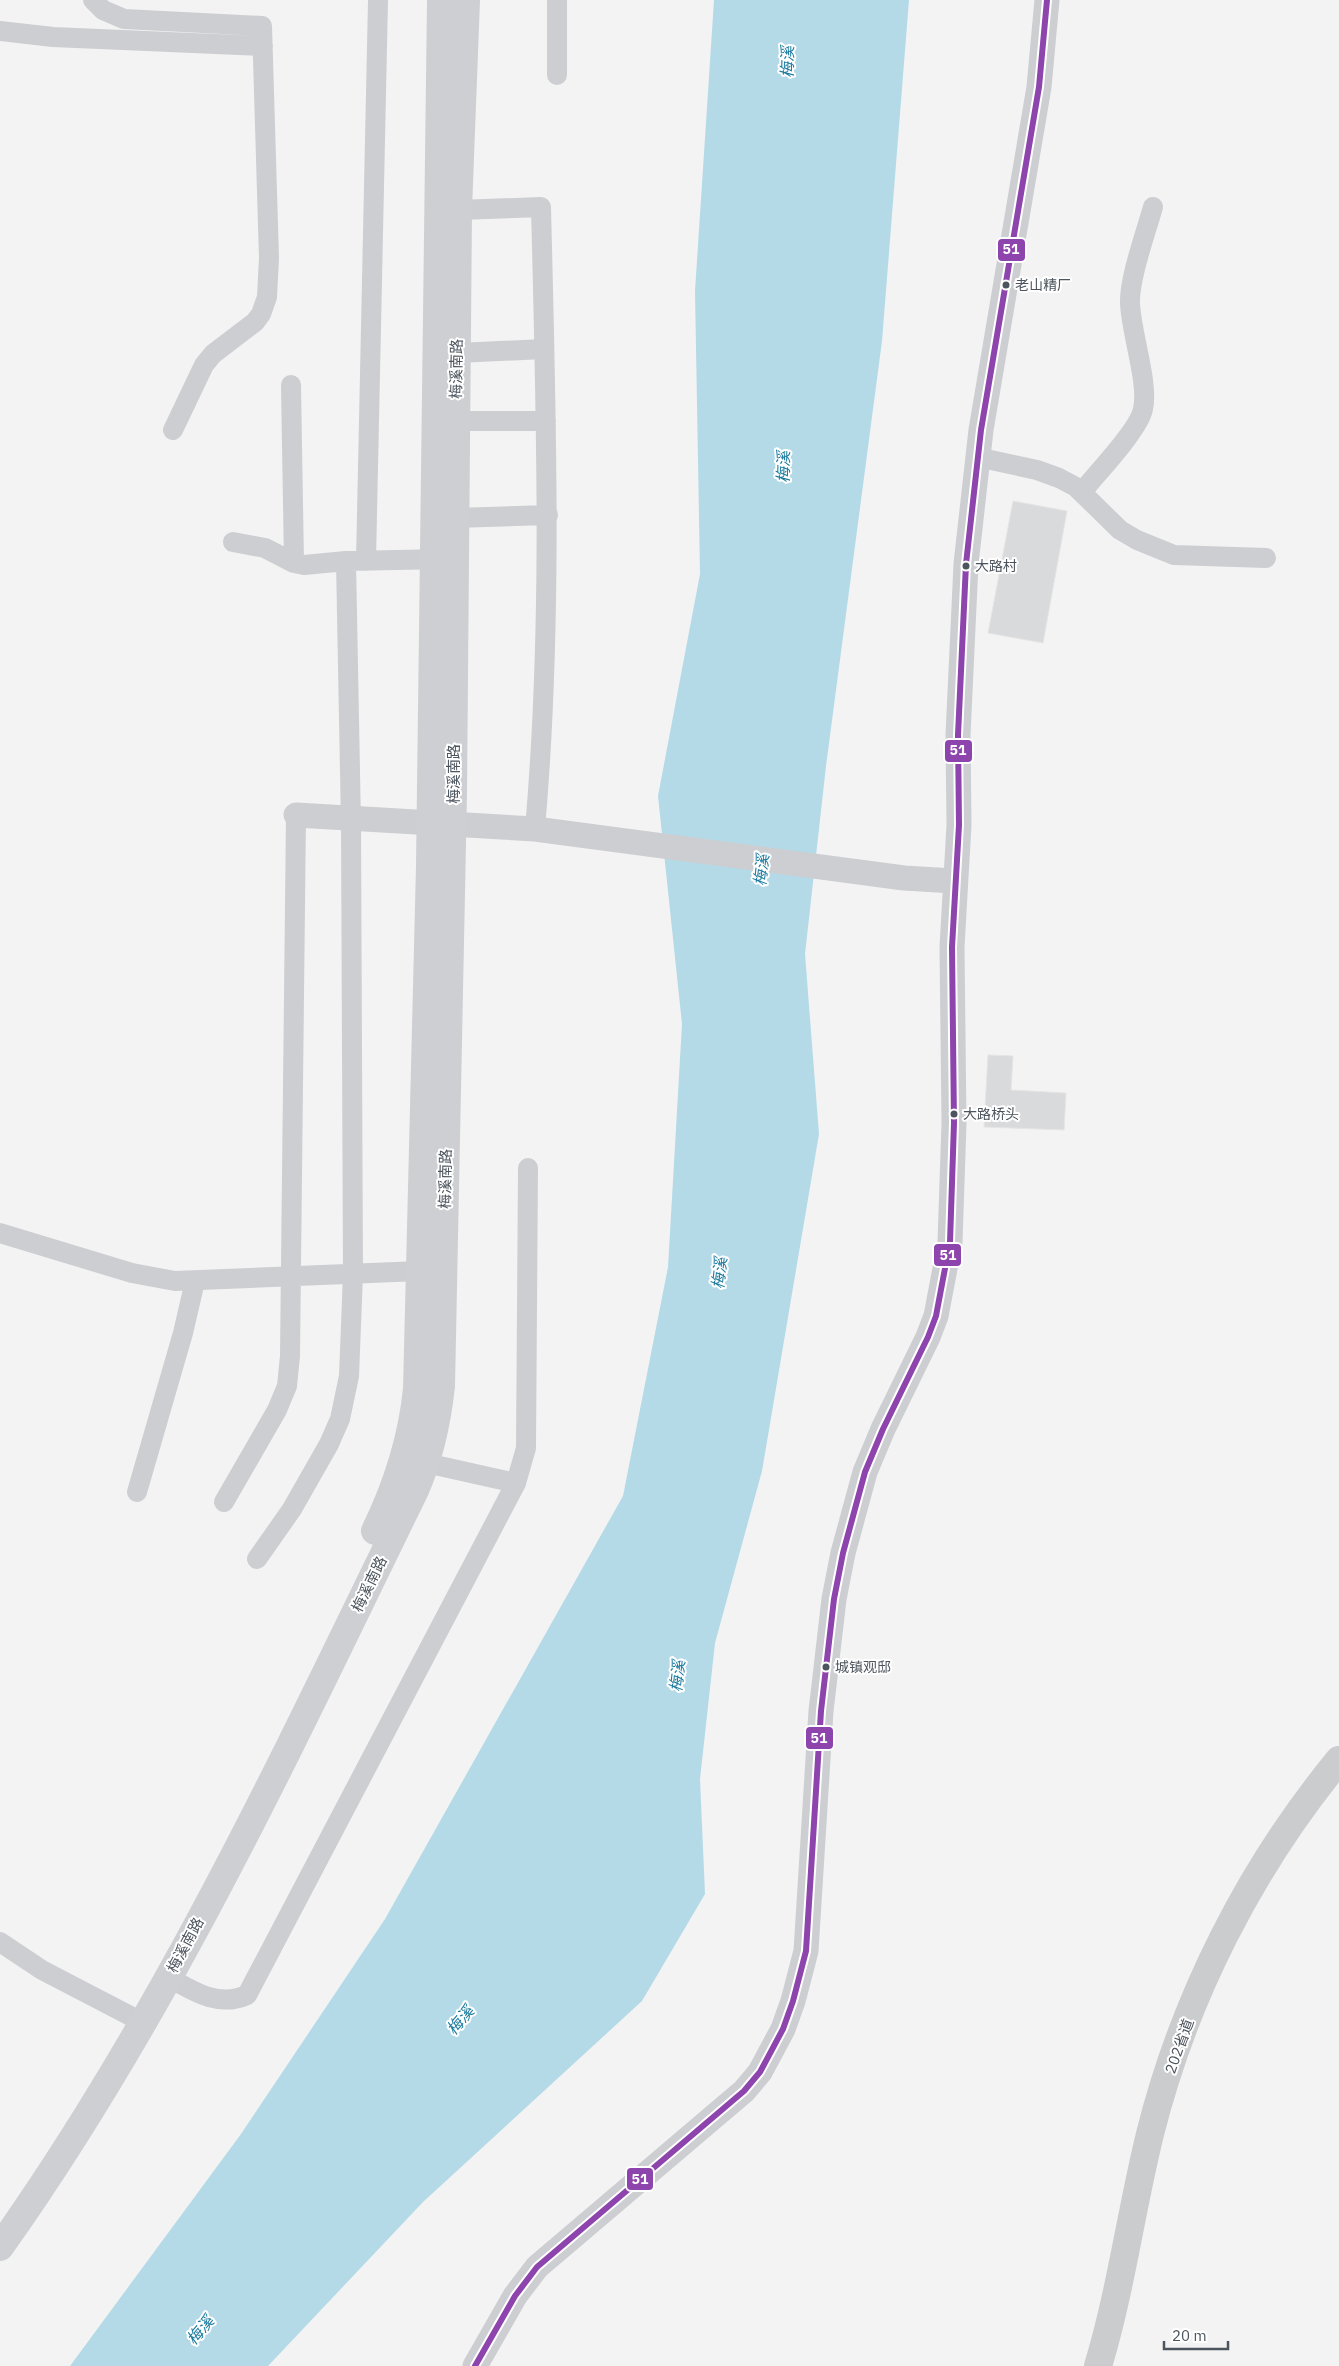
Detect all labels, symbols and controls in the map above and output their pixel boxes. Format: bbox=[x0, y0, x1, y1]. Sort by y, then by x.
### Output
water label: 梅溪 bbox=[777, 44, 797, 78]
line badge: 51 bbox=[997, 238, 1026, 262]
text: 51 bbox=[1003, 240, 1020, 258]
place label: 老山精厂 bbox=[1015, 276, 1071, 294]
marker: 老山精厂 bbox=[1001, 280, 1011, 290]
street label: 梅溪南路 bbox=[446, 339, 466, 399]
water label: 梅溪 bbox=[773, 449, 793, 483]
place label: 大路村 bbox=[975, 557, 1017, 575]
marker: 大路村 bbox=[961, 561, 971, 571]
line badge: 51 bbox=[944, 739, 973, 763]
text: 51 bbox=[950, 741, 967, 759]
street label: 梅溪南路 bbox=[444, 744, 463, 804]
water label: 梅溪 bbox=[749, 851, 773, 887]
place label: 大路桥头 bbox=[963, 1105, 1019, 1123]
marker: 大路桥头 bbox=[949, 1109, 959, 1119]
street label: 梅溪南路 bbox=[435, 1149, 455, 1209]
line badge: 51 bbox=[933, 1243, 962, 1267]
text: 51 bbox=[940, 1246, 957, 1264]
water label: 梅溪 bbox=[707, 1254, 731, 1290]
street label: 梅溪南路 bbox=[347, 1553, 391, 1615]
water label: 梅溪 bbox=[665, 1657, 689, 1693]
place label: 城镇观邸 bbox=[835, 1658, 891, 1676]
marker: 城镇观邸 bbox=[821, 1662, 831, 1672]
line badge: 51 bbox=[805, 1726, 834, 1750]
text: 51 bbox=[811, 1729, 828, 1747]
street label: 梅溪南路 bbox=[163, 1914, 207, 1976]
water label: 梅溪 bbox=[442, 2000, 479, 2039]
street label: 202省道 bbox=[1160, 2016, 1198, 2076]
line badge: 51 bbox=[626, 2167, 654, 2191]
text: 51 bbox=[632, 2170, 649, 2188]
water label: 梅溪 bbox=[182, 2310, 219, 2349]
scale bar bbox=[1164, 2318, 1228, 2350]
text: 20 m bbox=[1172, 2326, 1207, 2345]

